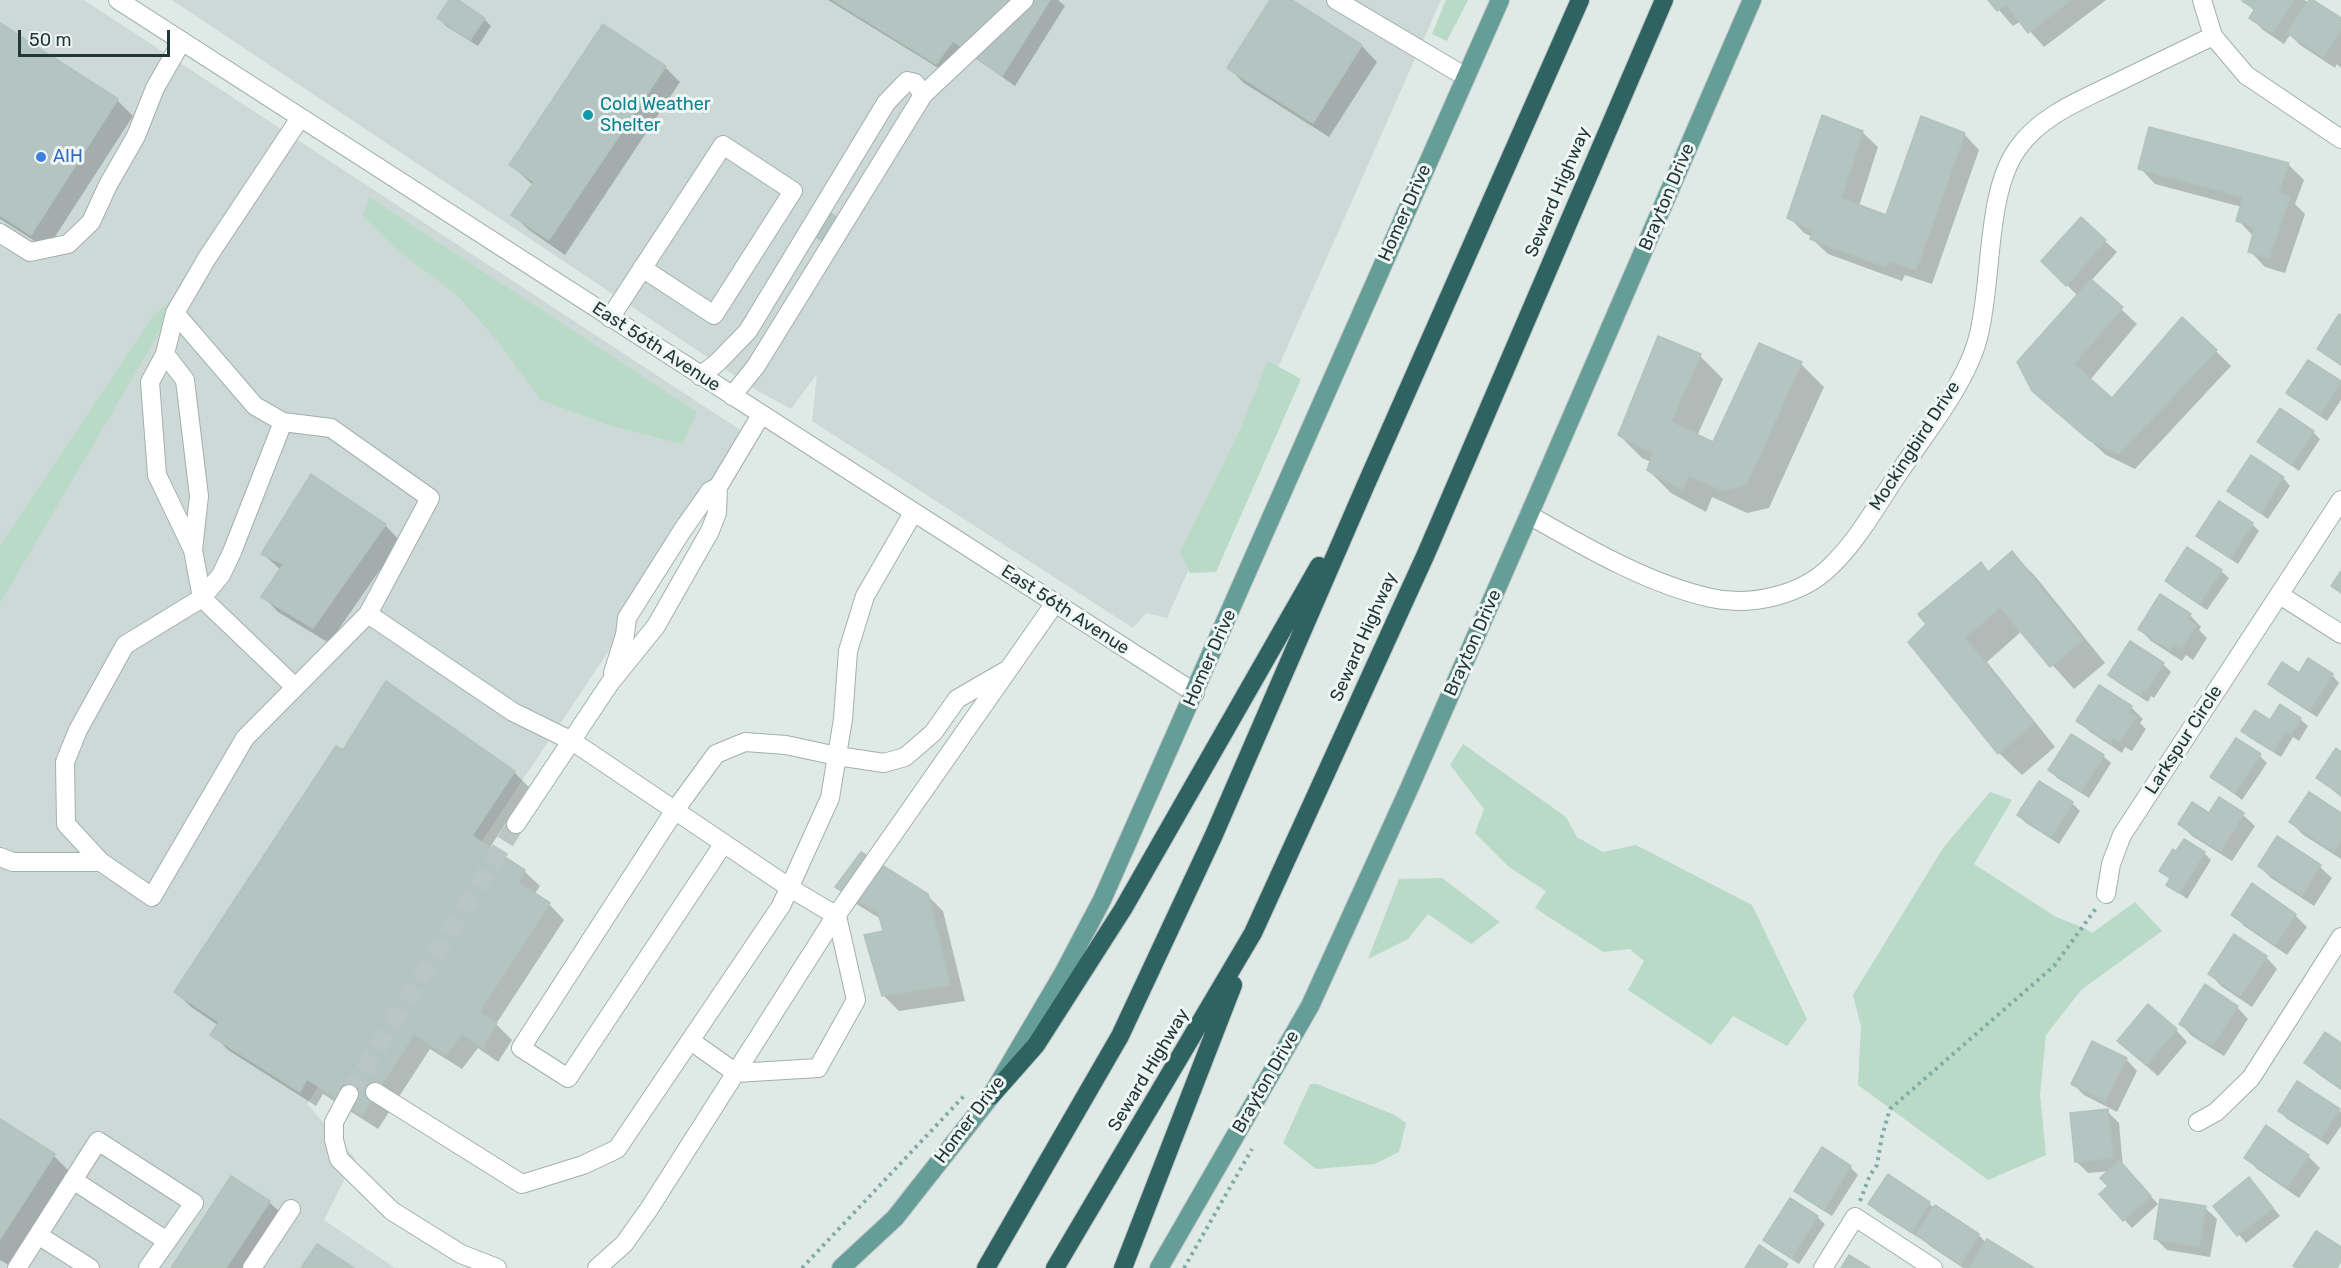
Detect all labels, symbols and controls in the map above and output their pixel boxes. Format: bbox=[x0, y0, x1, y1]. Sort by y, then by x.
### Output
scale bar bbox=[21, 18, 172, 56]
text: 50 m bbox=[29, 29, 72, 51]
place label: Cold Weather Shelter bbox=[600, 94, 711, 136]
marker: Cold Weather Shelter bbox=[581, 108, 595, 122]
street label: Seward Highway bbox=[1521, 124, 1595, 260]
street label: Brayton Drive bbox=[1635, 140, 1699, 254]
place label: AIH bbox=[53, 146, 83, 168]
marker: AIH bbox=[34, 150, 48, 164]
street label: Homer Drive bbox=[1374, 161, 1436, 265]
street label: East 56th Avenue bbox=[588, 298, 724, 396]
street label: Mockingbird Drive bbox=[1865, 377, 1965, 515]
street label: East 56th Avenue bbox=[997, 561, 1133, 659]
street label: Seward Highway bbox=[1326, 569, 1402, 705]
street label: Brayton Drive bbox=[1440, 586, 1506, 700]
street label: Homer Drive bbox=[1179, 606, 1241, 710]
street label: Larkspur Circle bbox=[2141, 682, 2227, 798]
street label: Seward Highway bbox=[1104, 1005, 1194, 1135]
street label: Brayton Drive bbox=[1228, 1027, 1304, 1137]
street label: Homer Drive bbox=[930, 1072, 1010, 1168]

